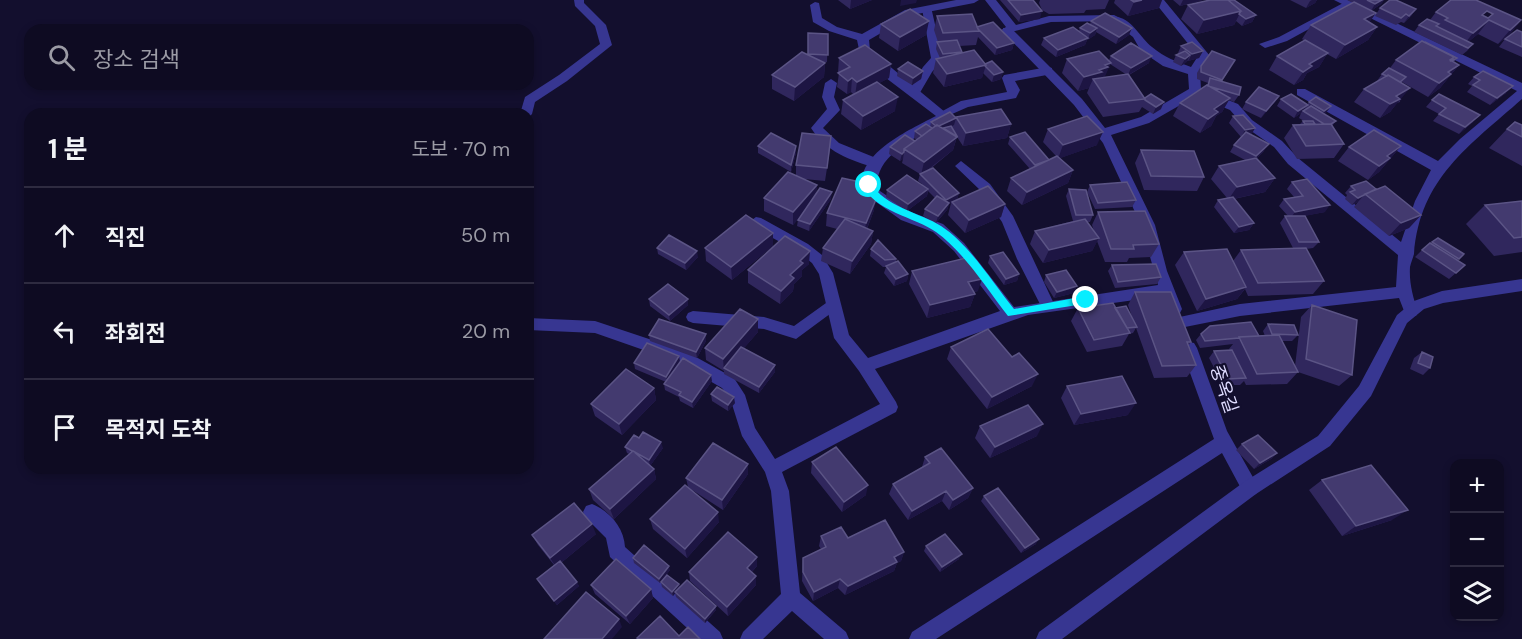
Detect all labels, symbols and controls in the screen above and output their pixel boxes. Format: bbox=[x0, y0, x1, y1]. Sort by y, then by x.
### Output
search box bbox=[24, 24, 534, 90]
icon: search bbox=[45, 41, 78, 74]
text: 장소 검색 bbox=[93, 45, 180, 74]
text: 1 분 bbox=[48, 132, 88, 166]
text: 도보 · 70 m bbox=[411, 136, 510, 162]
route start bbox=[855, 171, 881, 197]
icon: ahead bbox=[48, 219, 81, 252]
text: 50 m bbox=[461, 222, 510, 248]
text: 직진 bbox=[105, 223, 145, 252]
route end bbox=[1072, 286, 1098, 312]
icon: left bbox=[48, 315, 81, 348]
text: 20 m bbox=[462, 318, 510, 344]
text: 좌회전 bbox=[105, 319, 166, 348]
street label: 중옥길 bbox=[1205, 362, 1243, 416]
icon: arrive bbox=[48, 411, 81, 444]
text: 목적지 도착 bbox=[105, 415, 211, 444]
map controls bbox=[1450, 459, 1504, 621]
button: + bbox=[1450, 459, 1504, 513]
button: − bbox=[1450, 513, 1504, 567]
button: layers bbox=[1450, 567, 1504, 621]

